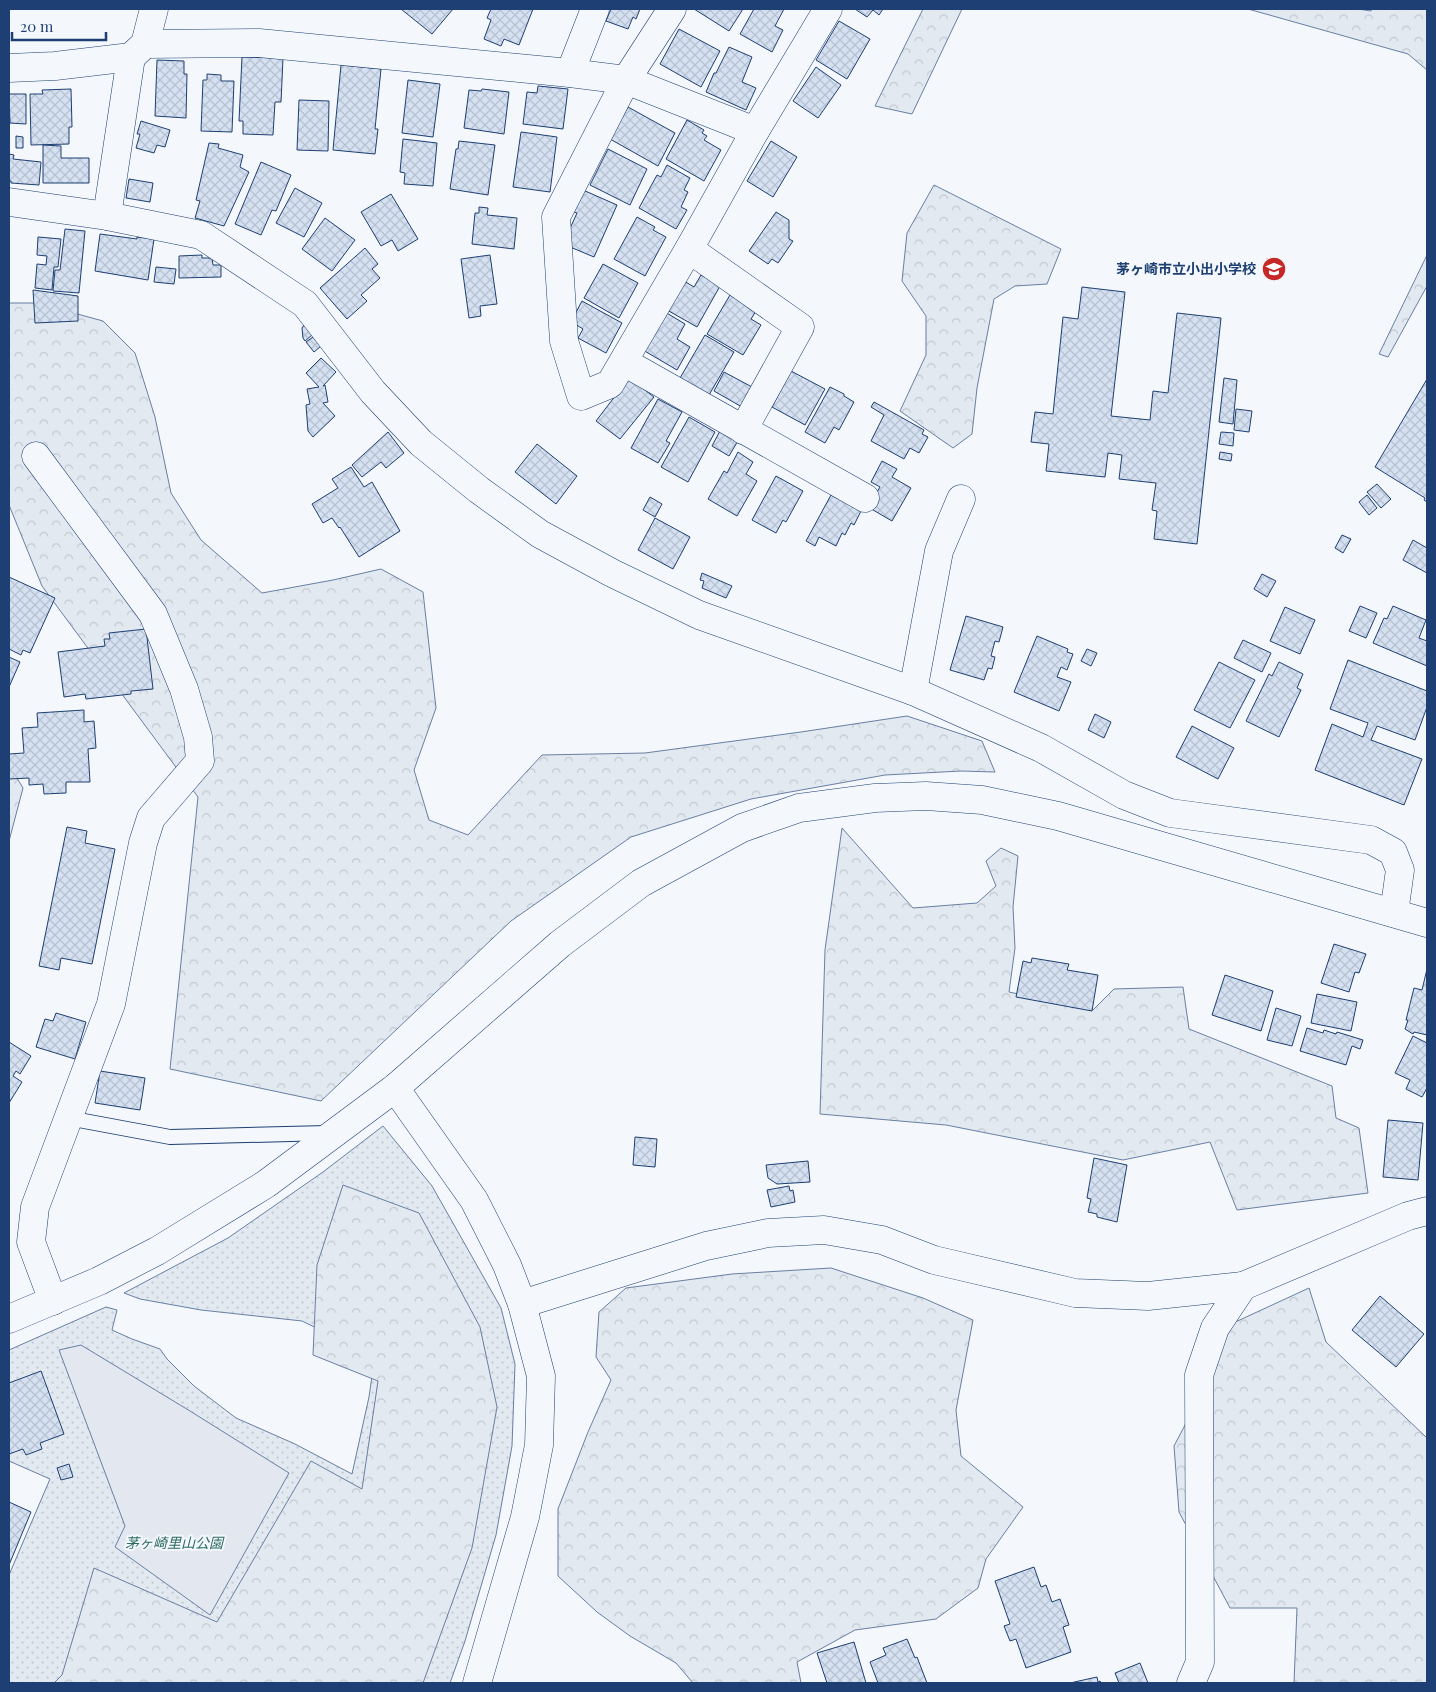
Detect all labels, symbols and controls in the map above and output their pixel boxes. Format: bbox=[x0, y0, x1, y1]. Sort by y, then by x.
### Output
scale bar bbox=[12, 10, 106, 42]
text: 20 m bbox=[20, 16, 54, 36]
school or university icon: 茅ヶ崎市立小出小学校 bbox=[1261, 256, 1287, 282]
place label: 茅ヶ崎市立小出小学校 bbox=[1116, 259, 1256, 278]
park label: 茅ヶ崎里山公園 bbox=[125, 1533, 225, 1552]

